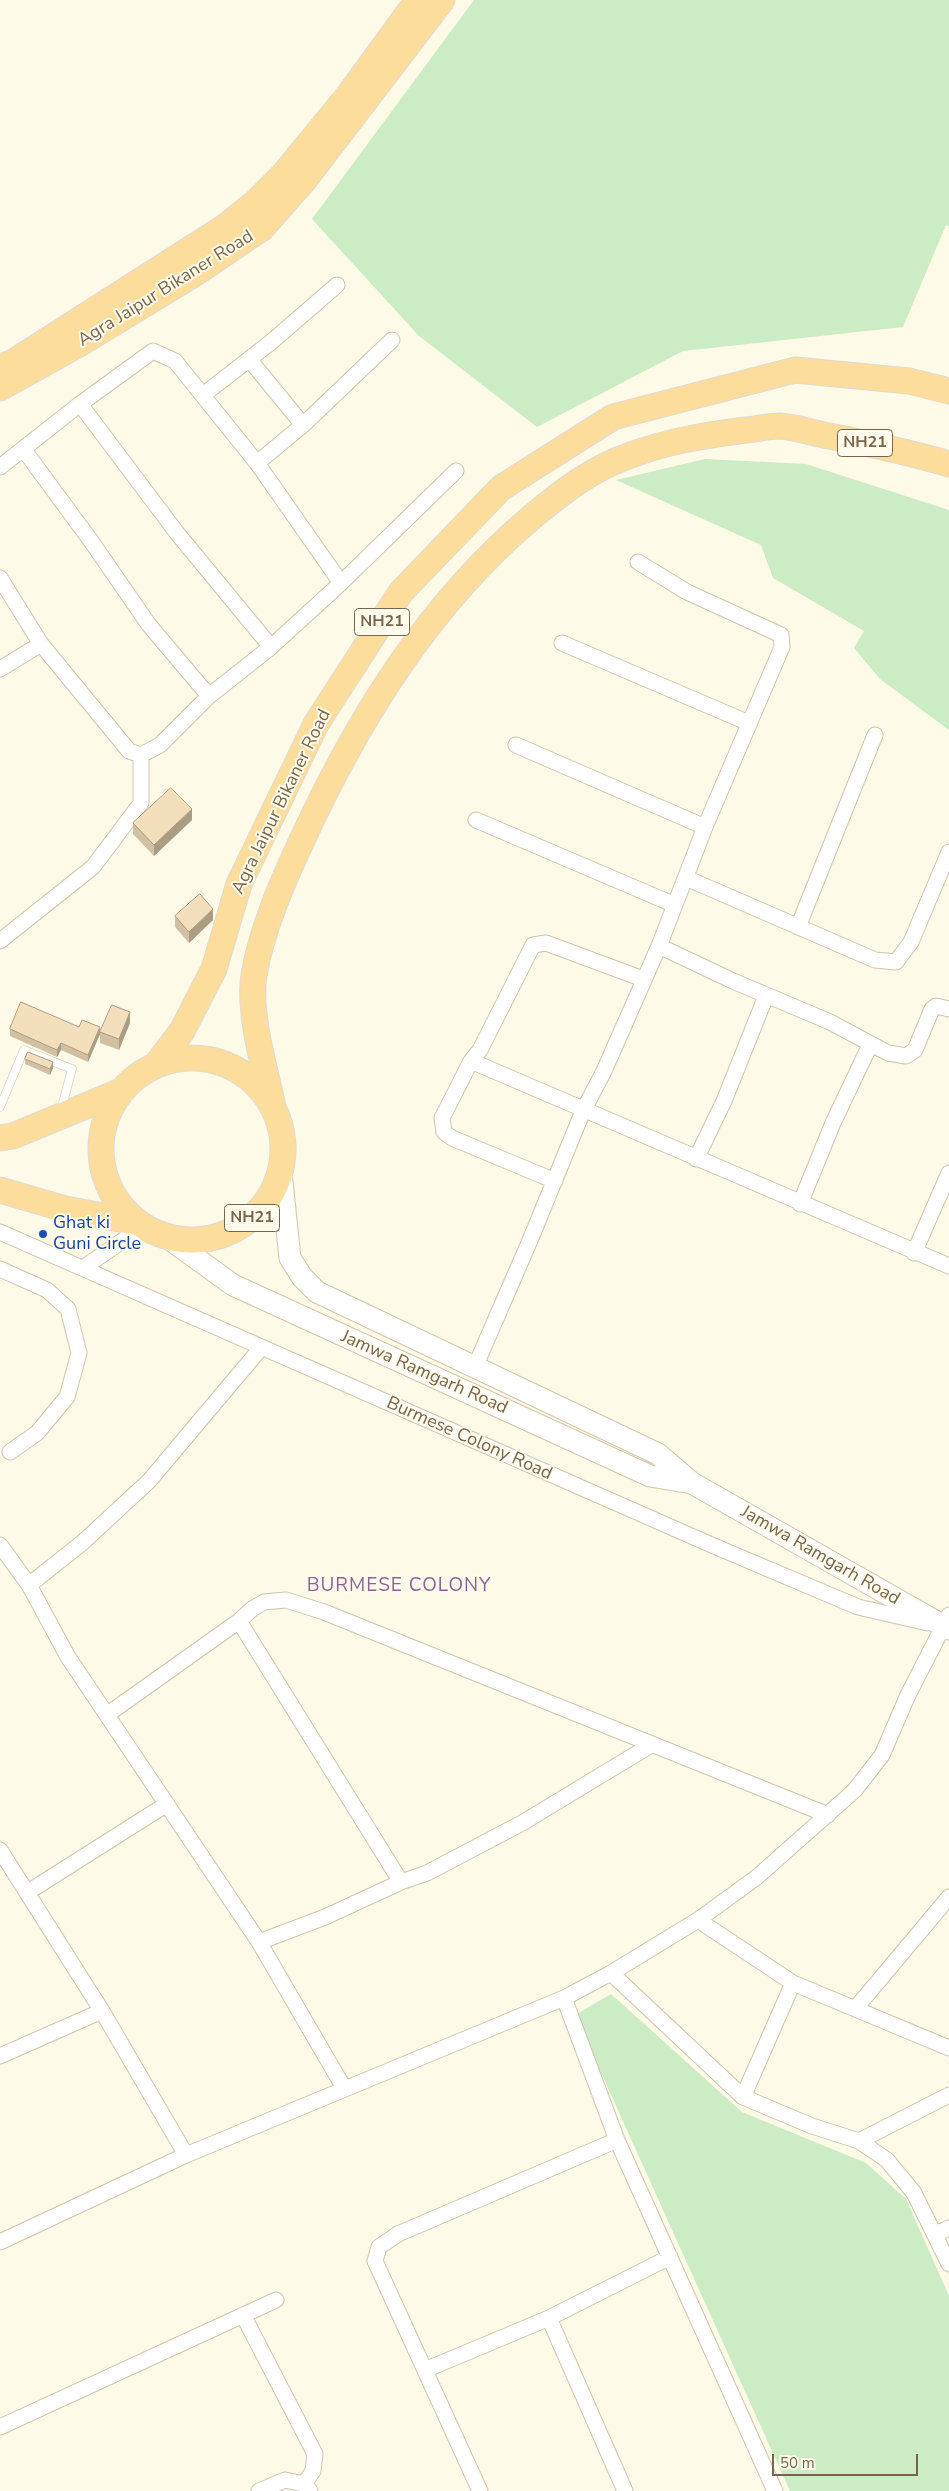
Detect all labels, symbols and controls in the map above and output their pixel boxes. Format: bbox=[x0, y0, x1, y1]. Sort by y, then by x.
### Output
street label: Agra Jaipur Bikaner Road bbox=[74, 226, 258, 352]
road number: NH21 bbox=[838, 429, 892, 456]
road number: NH21 bbox=[354, 608, 410, 636]
street label: Agra Jaipur Bikaner Road bbox=[228, 706, 336, 898]
road number: NH21 bbox=[224, 1204, 280, 1232]
place label: Ghat ki Guni Circle bbox=[53, 1213, 141, 1256]
marker: Ghat ki Guni Circle bbox=[37, 1228, 49, 1240]
street label: Jamwa Ramgarh Road bbox=[337, 1327, 511, 1419]
street label: Burmese Colony Road bbox=[383, 1393, 555, 1485]
street label: Jamwa Ramgarh Road bbox=[737, 1502, 903, 1610]
district label: BURMESE COLONY bbox=[305, 1575, 493, 1597]
scale bar bbox=[774, 2444, 920, 2476]
text: 50 m bbox=[780, 2453, 815, 2473]

